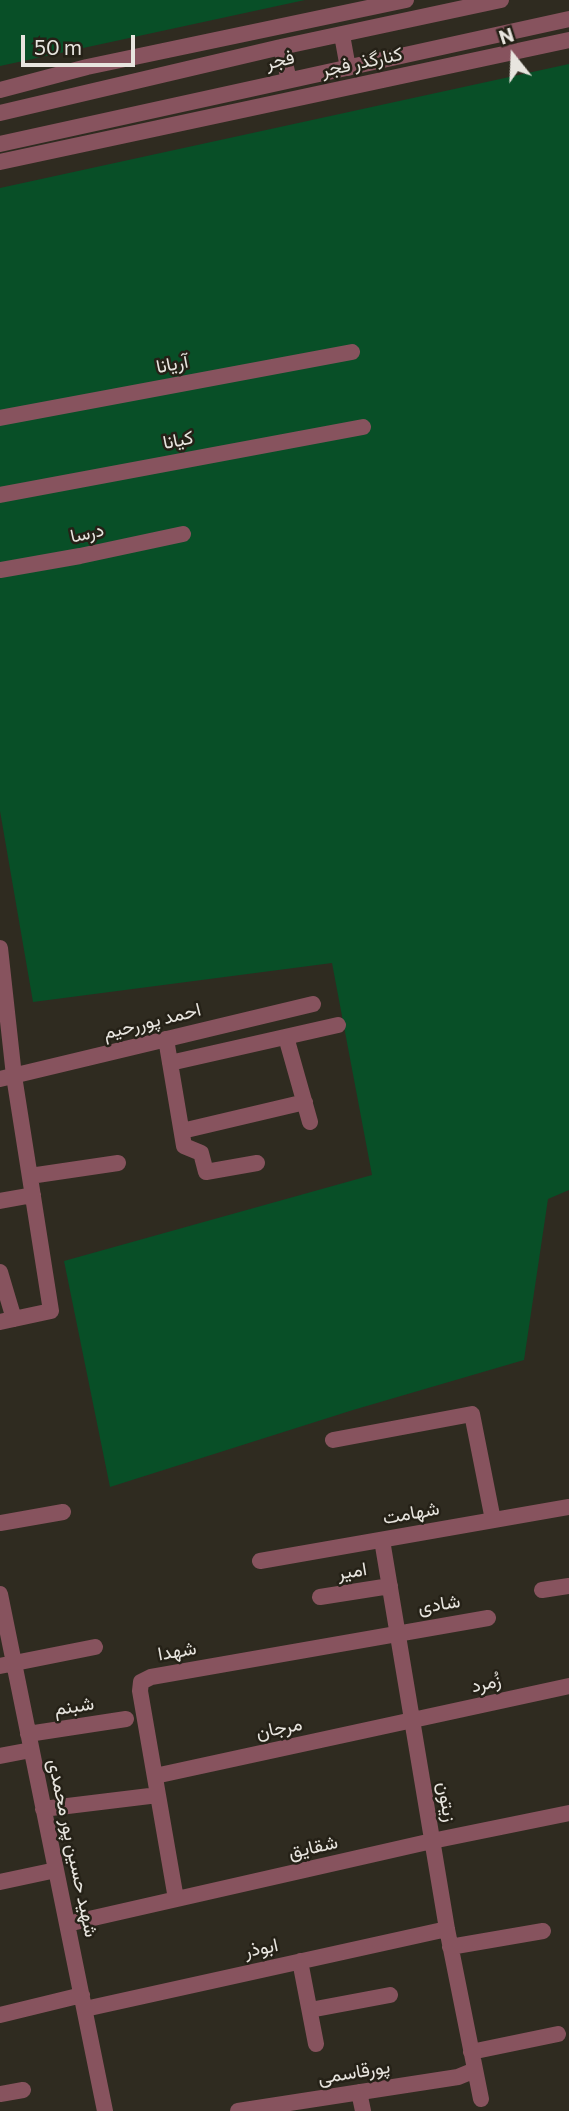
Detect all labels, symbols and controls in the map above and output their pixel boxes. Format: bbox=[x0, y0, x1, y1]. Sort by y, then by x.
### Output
scale bar bbox=[24, 21, 138, 65]
north arrow bbox=[478, 21, 548, 91]
text: N bbox=[496, 22, 517, 49]
text: 50 m bbox=[34, 34, 82, 59]
street label: کنارگذر فجر bbox=[319, 42, 405, 82]
street label: فجر bbox=[263, 46, 297, 74]
street label: آریانا bbox=[154, 350, 190, 378]
street label: کیانا bbox=[161, 426, 195, 454]
street label: درسا bbox=[68, 518, 106, 548]
street label: احمد پوررحیم bbox=[101, 998, 203, 1044]
street label: شهامت bbox=[381, 1497, 441, 1529]
street label: امیر bbox=[336, 1557, 368, 1585]
street label: شادی bbox=[416, 1589, 462, 1619]
street label: شهدا bbox=[156, 1636, 198, 1666]
street label: زُمرد bbox=[469, 1669, 503, 1697]
street label: شبنم bbox=[52, 1692, 96, 1720]
street label: مرجان bbox=[254, 1712, 304, 1744]
street label: شهید حسین پور محمدی bbox=[43, 1757, 103, 1939]
street label: زیتون bbox=[433, 1780, 461, 1824]
street label: شقایق bbox=[286, 1830, 340, 1864]
street label: ابوذر bbox=[242, 1933, 280, 1963]
street label: پورقاسمی bbox=[316, 2055, 392, 2089]

